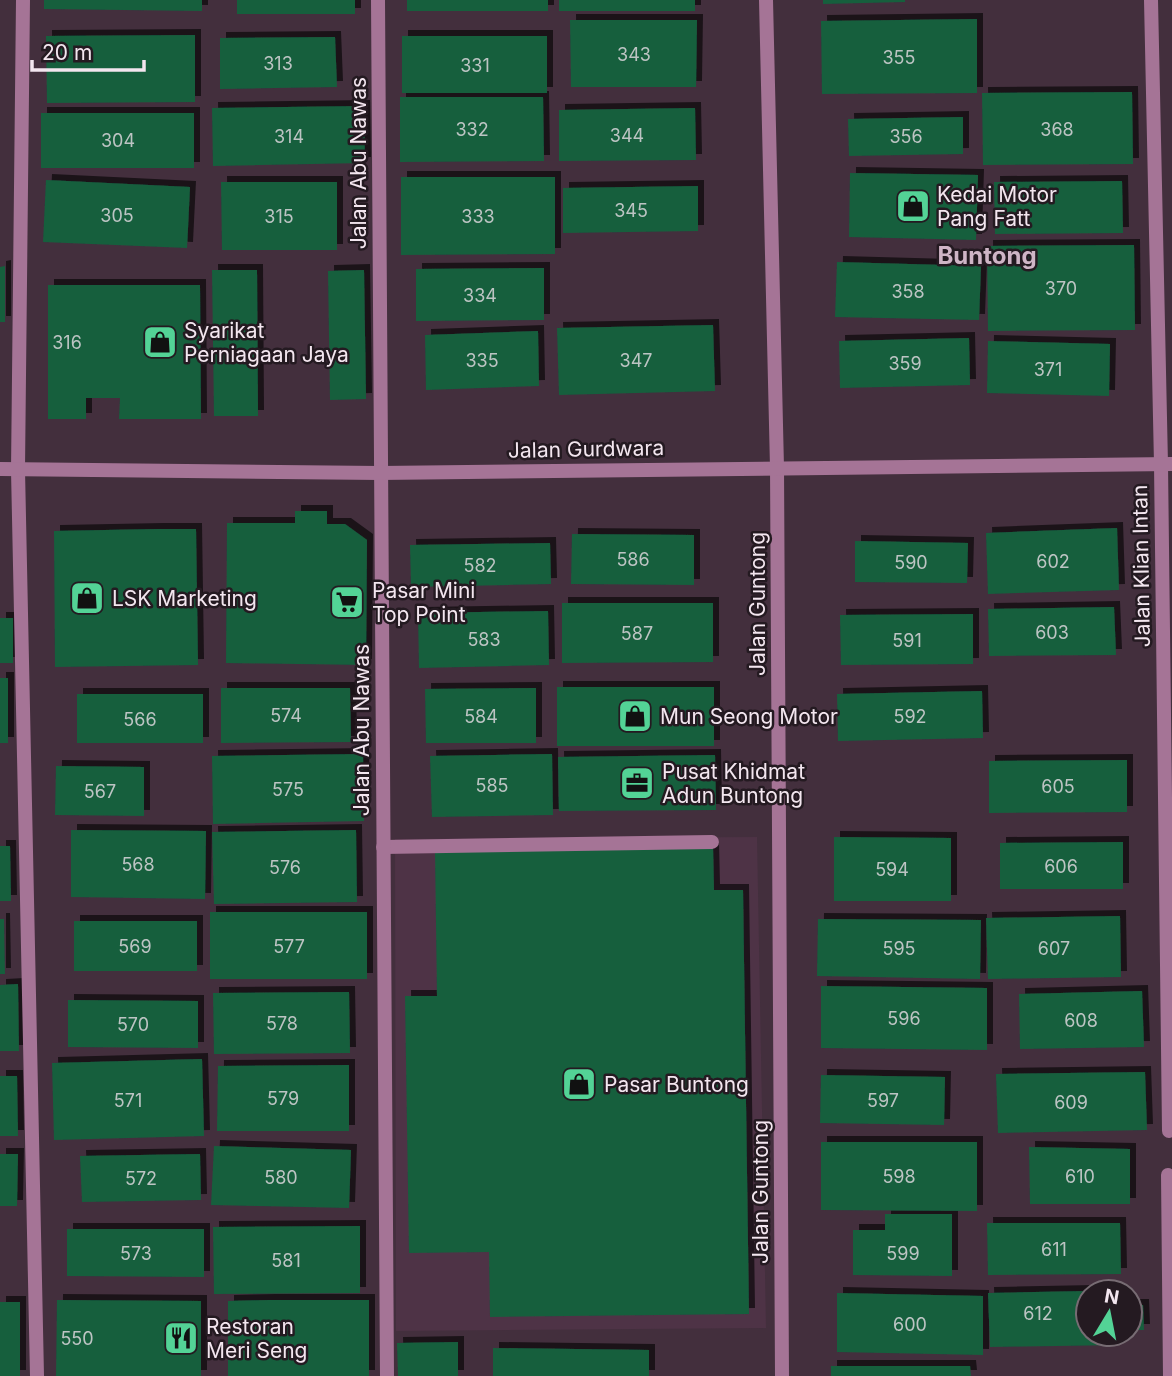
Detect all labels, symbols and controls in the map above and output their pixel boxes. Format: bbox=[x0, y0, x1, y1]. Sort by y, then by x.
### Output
scale bar bbox=[32, 28, 144, 72]
text: 20 m bbox=[42, 40, 92, 65]
house number: 343 bbox=[617, 44, 651, 65]
house number: 355 bbox=[882, 47, 916, 68]
house number: 313 bbox=[263, 53, 293, 74]
house number: 331 bbox=[460, 55, 490, 76]
street label: Jalan Abu Nawas bbox=[346, 77, 371, 249]
house number: 332 bbox=[455, 119, 489, 140]
house number: 368 bbox=[1040, 119, 1074, 140]
house number: 344 bbox=[610, 125, 644, 146]
house number: 314 bbox=[274, 126, 304, 147]
house number: 356 bbox=[889, 126, 923, 147]
house number: 304 bbox=[101, 130, 135, 151]
place label: Kedai Motor Pang Fatt bbox=[937, 182, 1057, 231]
shop icon: Kedai Motor Pang Fatt bbox=[894, 187, 932, 225]
house number: 345 bbox=[614, 200, 648, 221]
house number: 305 bbox=[100, 205, 134, 226]
house number: 315 bbox=[264, 206, 294, 227]
house number: 333 bbox=[461, 206, 495, 227]
district label: Buntong bbox=[937, 241, 1037, 270]
house number: 370 bbox=[1045, 278, 1077, 299]
house number: 358 bbox=[891, 281, 925, 302]
house number: 334 bbox=[463, 285, 497, 306]
place label: Syarikat Perniagaan Jaya bbox=[184, 318, 349, 367]
shop icon: Syarikat Perniagaan Jaya bbox=[141, 323, 179, 361]
house number: 316 bbox=[52, 332, 82, 353]
house number: 335 bbox=[465, 350, 499, 371]
house number: 347 bbox=[620, 350, 652, 371]
house number: 359 bbox=[888, 353, 922, 374]
house number: 371 bbox=[1034, 359, 1062, 380]
street label: Jalan Gurdwara bbox=[508, 435, 664, 463]
street label: Jalan Klian Intan bbox=[1127, 485, 1155, 647]
street label: Jalan Guntong bbox=[745, 532, 770, 676]
house number: 586 bbox=[616, 549, 650, 570]
house number: 602 bbox=[1036, 551, 1070, 572]
house number: 590 bbox=[894, 552, 928, 573]
house number: 582 bbox=[463, 555, 497, 576]
place label: Pasar Mini Top Point bbox=[372, 578, 475, 627]
shop icon: LSK Marketing bbox=[68, 579, 106, 617]
supermarket icon: Pasar Mini Top Point bbox=[328, 583, 366, 621]
place label: LSK Marketing bbox=[112, 586, 257, 611]
house number: 603 bbox=[1035, 622, 1069, 643]
house number: 587 bbox=[621, 623, 653, 644]
house number: 583 bbox=[467, 629, 501, 650]
house number: 591 bbox=[892, 630, 922, 651]
street label: Jalan Abu Nawas bbox=[349, 644, 374, 816]
shop icon: Mun Seong Motor bbox=[616, 697, 654, 735]
place label: Mun Seong Motor bbox=[660, 704, 838, 729]
house number: 574 bbox=[270, 705, 302, 726]
house number: 584 bbox=[464, 706, 498, 727]
house number: 592 bbox=[893, 706, 927, 727]
house number: 566 bbox=[123, 709, 157, 730]
place label: Pusat Khidmat Adun Buntong bbox=[662, 759, 805, 808]
office icon: Pusat Khidmat Adun Buntong bbox=[618, 764, 656, 802]
house number: 585 bbox=[475, 775, 509, 796]
house number: 605 bbox=[1041, 776, 1075, 797]
house number: 575 bbox=[272, 779, 304, 800]
house number: 567 bbox=[84, 781, 116, 802]
house number: 568 bbox=[121, 854, 155, 875]
house number: 606 bbox=[1044, 856, 1078, 877]
house number: 576 bbox=[269, 857, 301, 878]
house number: 594 bbox=[875, 859, 909, 880]
house number: 569 bbox=[118, 936, 152, 957]
house number: 577 bbox=[273, 936, 305, 957]
house number: 595 bbox=[882, 938, 916, 959]
house number: 607 bbox=[1038, 938, 1070, 959]
house number: 596 bbox=[887, 1008, 921, 1029]
house number: 608 bbox=[1064, 1010, 1098, 1031]
house number: 578 bbox=[266, 1013, 298, 1034]
house number: 570 bbox=[117, 1014, 149, 1035]
shop icon: Pasar Buntong bbox=[560, 1065, 598, 1103]
place label: Pasar Buntong bbox=[604, 1072, 749, 1097]
house number: 579 bbox=[267, 1088, 299, 1109]
house number: 571 bbox=[114, 1090, 142, 1111]
house number: 597 bbox=[867, 1090, 899, 1111]
house number: 609 bbox=[1054, 1092, 1088, 1113]
street label: Jalan Guntong bbox=[748, 1120, 773, 1264]
house number: 598 bbox=[882, 1166, 916, 1187]
house number: 610 bbox=[1065, 1166, 1095, 1187]
house number: 580 bbox=[264, 1167, 298, 1188]
house number: 572 bbox=[125, 1168, 157, 1189]
house number: 611 bbox=[1041, 1239, 1067, 1260]
house number: 573 bbox=[120, 1243, 152, 1264]
house number: 599 bbox=[886, 1243, 920, 1264]
house number: 581 bbox=[271, 1250, 301, 1271]
north arrow bbox=[1074, 1278, 1144, 1348]
text: N bbox=[1103, 1284, 1121, 1309]
house number: 612 bbox=[1023, 1303, 1053, 1324]
place label: Restoran Meri Seng bbox=[206, 1314, 307, 1363]
house number: 600 bbox=[893, 1314, 927, 1335]
restaurant icon: Restoran Meri Seng bbox=[162, 1319, 200, 1357]
house number: 550 bbox=[60, 1328, 94, 1349]

